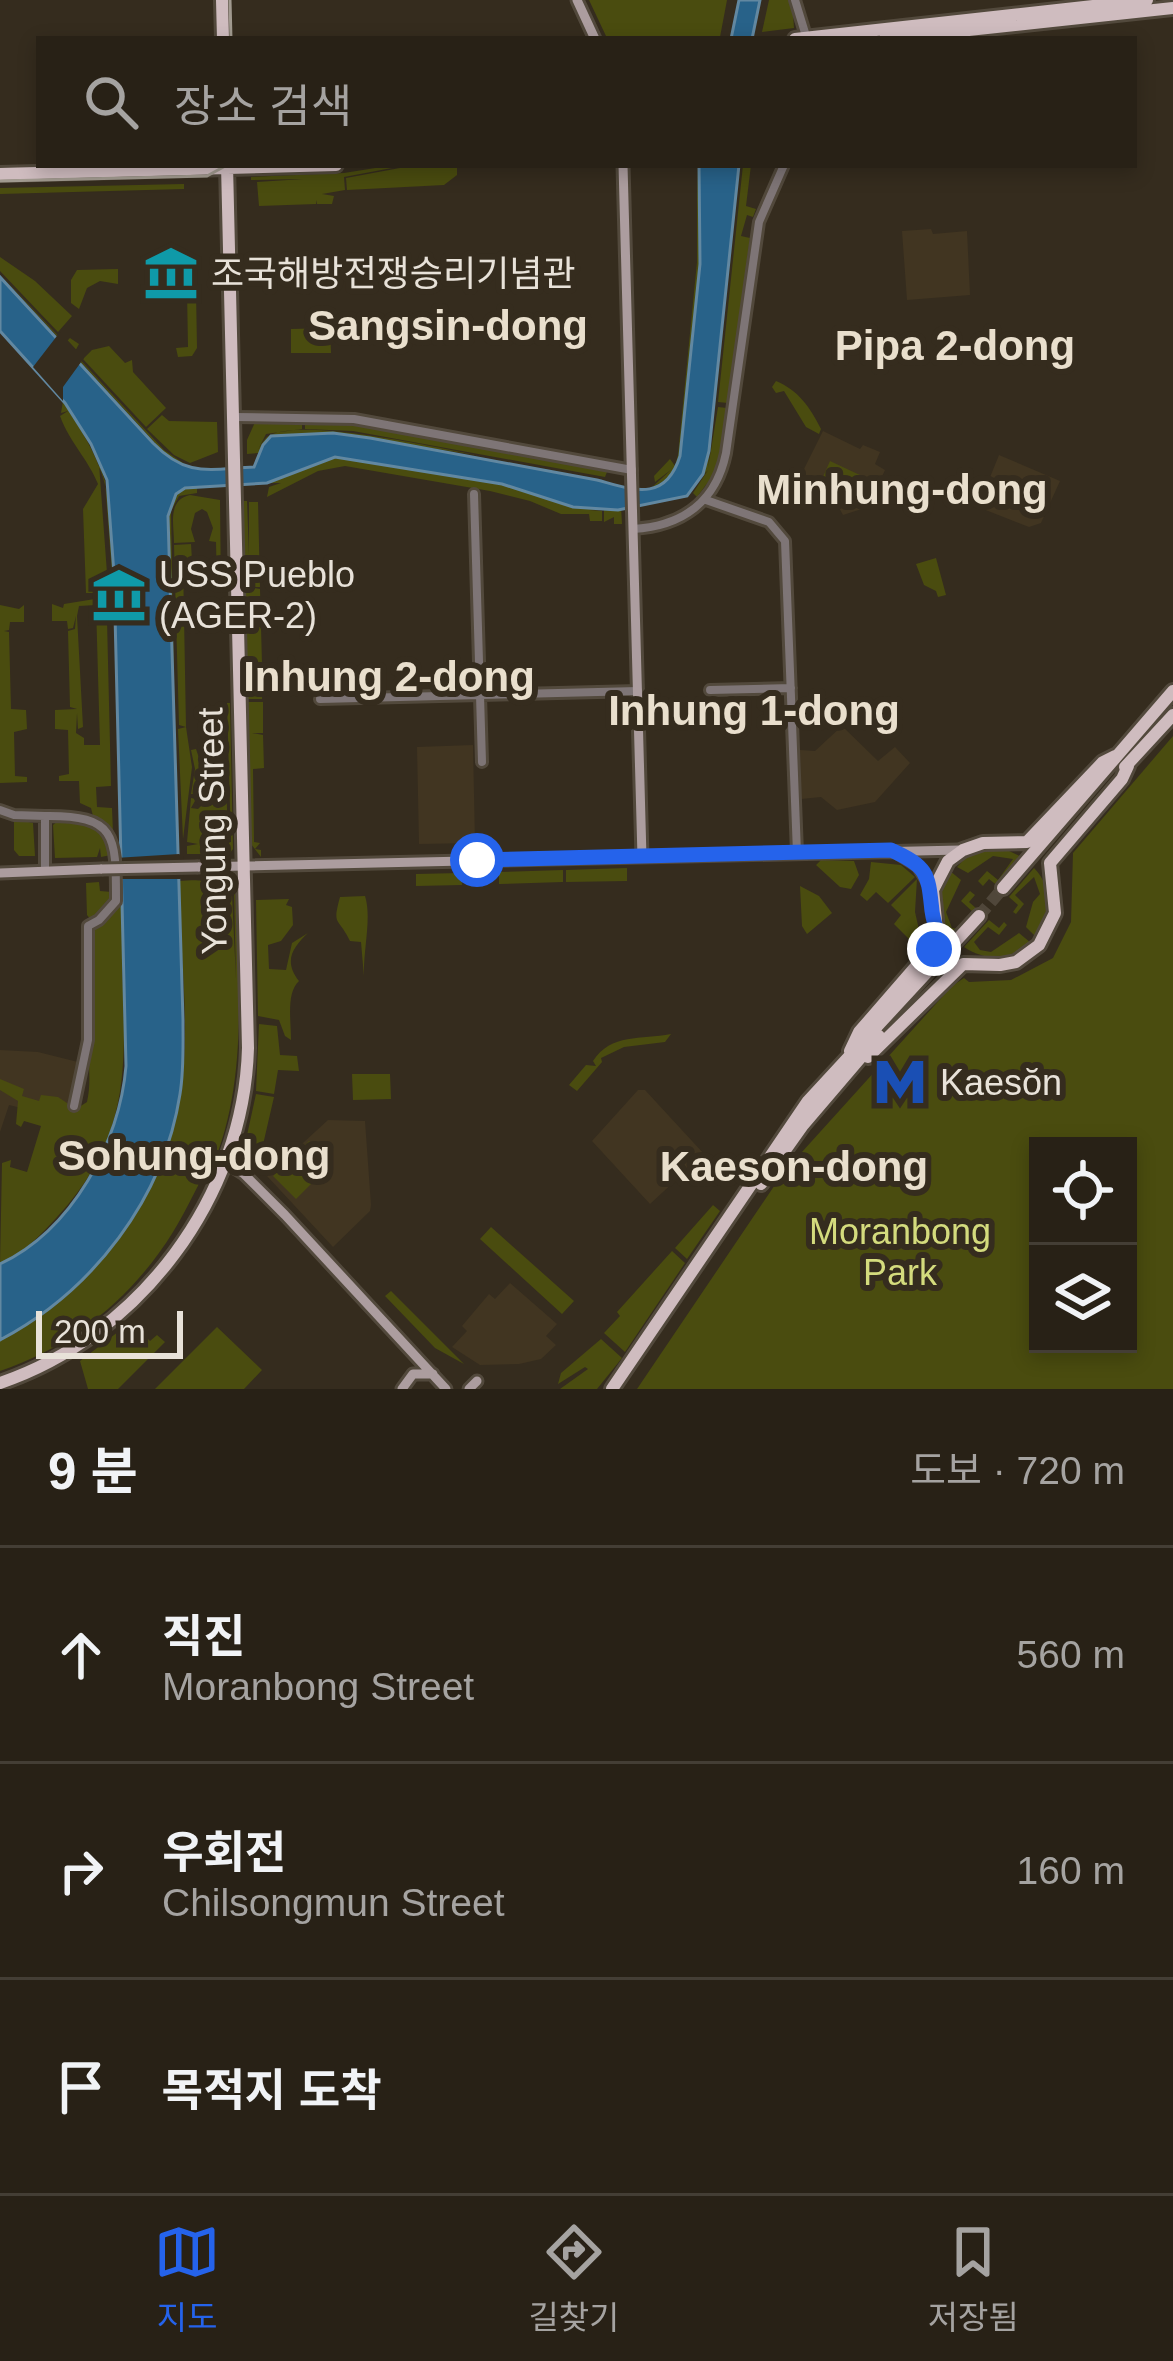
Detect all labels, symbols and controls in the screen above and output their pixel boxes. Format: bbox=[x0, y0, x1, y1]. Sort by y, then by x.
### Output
search box bbox=[36, 36, 1137, 168]
icon: search bbox=[78, 69, 144, 135]
text: 장소 검색 bbox=[174, 81, 352, 132]
museum icon: 조국해방전쟁승리기념관 bbox=[142, 244, 200, 302]
place label: 조국해방전쟁승리기념관 bbox=[211, 253, 575, 294]
district label: Sangsin-dong bbox=[308, 302, 588, 349]
district label: Pipa 2-dong bbox=[835, 322, 1075, 369]
district label: Minhung-dong bbox=[756, 466, 1048, 513]
place label: USS Pueblo (AGER-2) bbox=[159, 554, 355, 636]
museum icon: USS Pueblo (AGER-2) bbox=[90, 566, 148, 624]
district label: Inhung 2-dong bbox=[243, 653, 535, 700]
district label: Inhung 1-dong bbox=[608, 687, 900, 734]
street label: Yongung Street bbox=[189, 707, 235, 955]
route start bbox=[450, 833, 504, 887]
route end bbox=[907, 922, 961, 976]
metro station icon: Kaesŏn bbox=[871, 1053, 929, 1111]
place label: Kaesŏn bbox=[940, 1062, 1062, 1103]
district label: Sohung-dong bbox=[58, 1132, 330, 1179]
map controls bbox=[1029, 1137, 1137, 1353]
button: locate bbox=[1029, 1137, 1137, 1245]
district label: Kaeson-dong bbox=[660, 1143, 928, 1190]
park label: Moranbong Park bbox=[809, 1211, 991, 1293]
button: layers bbox=[1029, 1245, 1137, 1353]
scale bar bbox=[36, 1305, 183, 1358]
text: 200 m bbox=[54, 1313, 146, 1350]
text: 9 분 bbox=[48, 1443, 137, 1500]
text: 도보 · 720 m bbox=[910, 1449, 1125, 1492]
text: 직진 bbox=[162, 1611, 245, 1662]
icon: ahead bbox=[48, 1622, 114, 1688]
text: 560 m bbox=[1017, 1633, 1125, 1676]
text: Moranbong Street bbox=[162, 1665, 474, 1708]
text: 우회전 bbox=[162, 1827, 286, 1878]
icon: right bbox=[48, 1838, 114, 1904]
text: 160 m bbox=[1017, 1849, 1125, 1892]
text: Chilsongmun Street bbox=[162, 1881, 505, 1924]
icon: arrive bbox=[48, 2054, 114, 2120]
text: 목적지 도착 bbox=[162, 2065, 382, 2116]
tab: 지도 bbox=[154, 2219, 220, 2339]
tab: 길찾기 bbox=[528, 2219, 619, 2339]
tab: 저장됨 bbox=[928, 2219, 1019, 2339]

